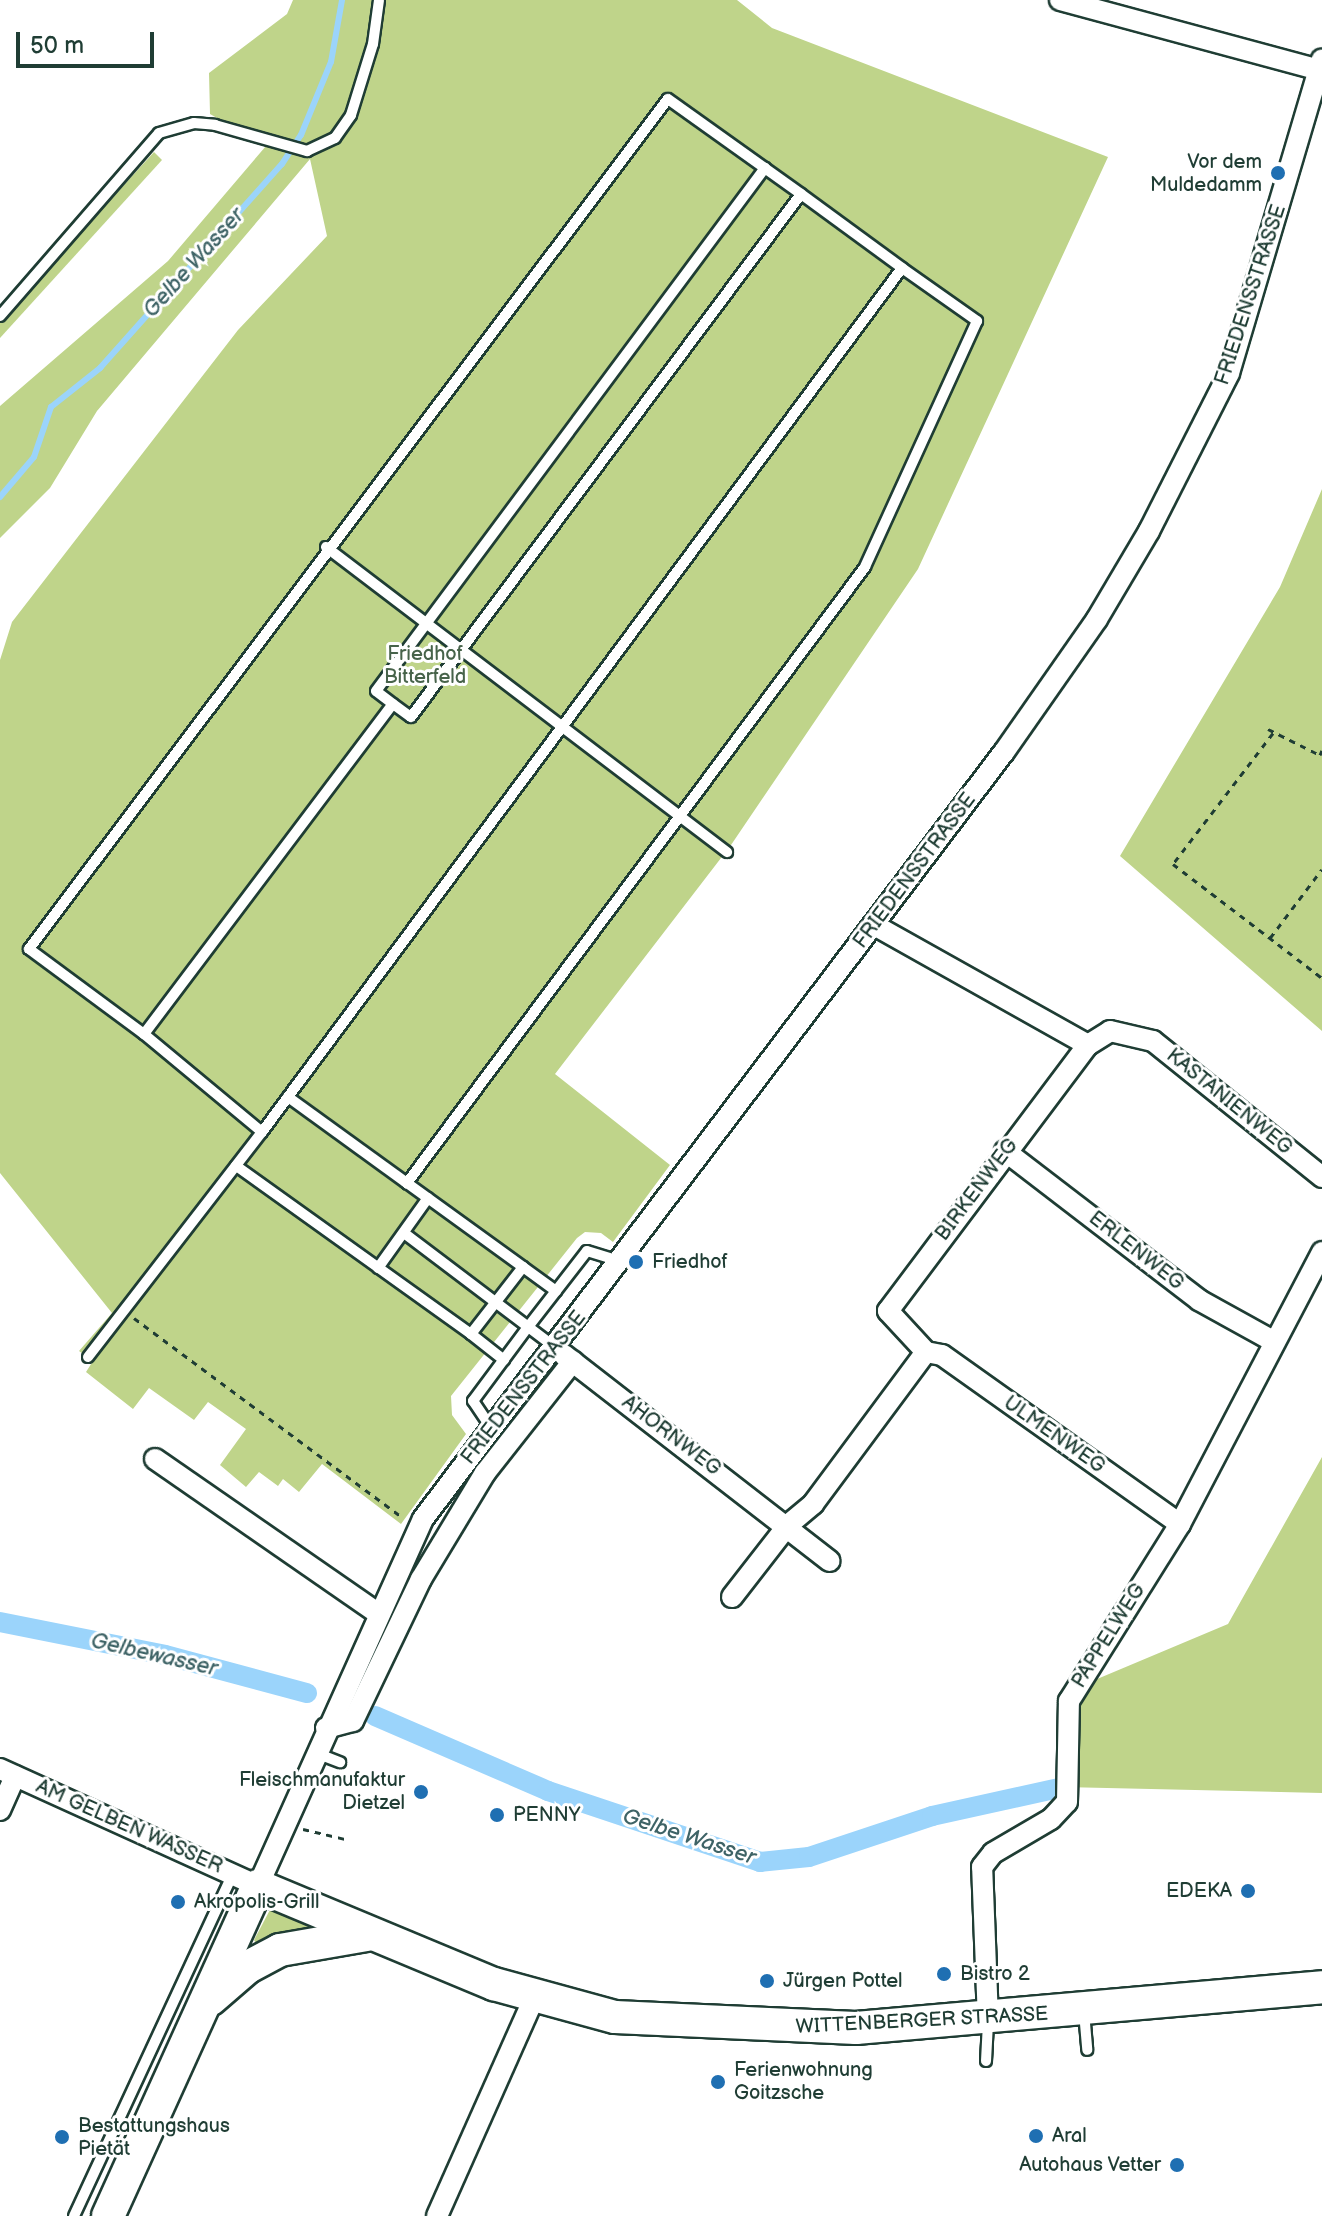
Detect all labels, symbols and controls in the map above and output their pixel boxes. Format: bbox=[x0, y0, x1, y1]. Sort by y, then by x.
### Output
scale bar bbox=[20, 16, 158, 66]
text: 50 m bbox=[30, 31, 84, 60]
place label: Vor dem Muldedamm bbox=[1150, 150, 1262, 197]
marker: Vor dem Muldedamm bbox=[1269, 164, 1287, 182]
water label: Gelbe Wasser bbox=[138, 202, 250, 324]
street label: FRIEDENSSTRASSE bbox=[1211, 202, 1291, 388]
park label: Friedhof Bitterfeld bbox=[384, 642, 466, 689]
street label: FRIEDENSSTRASSE bbox=[849, 789, 981, 953]
street label: KASTANIENWEG bbox=[1161, 1044, 1297, 1160]
street label: BIRKENWEG bbox=[931, 1134, 1023, 1246]
street label: ERLENWEG bbox=[1084, 1207, 1188, 1295]
place label: Friedhof bbox=[652, 1250, 728, 1274]
marker: Friedhof bbox=[627, 1253, 645, 1271]
street label: FRIEDENSSTRASSE bbox=[457, 1307, 591, 1469]
street label: AHORNWEG bbox=[617, 1391, 725, 1481]
street label: ULMENWEG bbox=[999, 1391, 1109, 1479]
street label: PAPPELWEG bbox=[1067, 1579, 1151, 1693]
water label: Gelbewasser bbox=[88, 1628, 220, 1682]
place label: Fleischmanufaktur Dietzel bbox=[239, 1768, 405, 1815]
street label: AM GELBEN WASSER bbox=[32, 1775, 226, 1879]
marker: Fleischmanufaktur Dietzel bbox=[412, 1783, 430, 1801]
place label: PENNY bbox=[513, 1803, 581, 1827]
water label: Gelbe Wasser bbox=[619, 1803, 759, 1871]
marker: PENNY bbox=[488, 1806, 506, 1824]
place label: EDEKA bbox=[1166, 1879, 1232, 1903]
marker: EDEKA bbox=[1239, 1882, 1257, 1900]
place label: Akropolis-Grill bbox=[194, 1890, 319, 1914]
marker: Akropolis-Grill bbox=[169, 1893, 187, 1911]
place label: Bistro 2 bbox=[960, 1962, 1030, 1986]
marker: Bistro 2 bbox=[935, 1965, 953, 1983]
place label: Jürgen Pottel bbox=[783, 1969, 902, 1993]
marker: Jürgen Pottel bbox=[758, 1972, 776, 1990]
street label: WITTENBERGER STRASSE bbox=[795, 2002, 1049, 2040]
place label: Ferienwohnung Goitzsche bbox=[734, 2058, 873, 2105]
marker: Ferienwohnung Goitzsche bbox=[709, 2073, 727, 2091]
place label: Bestattungshaus Pietät bbox=[78, 2114, 230, 2161]
place label: Aral bbox=[1052, 2124, 1087, 2148]
marker: Aral bbox=[1027, 2127, 1045, 2145]
marker: Bestattungshaus Pietät bbox=[53, 2128, 71, 2146]
place label: Autohaus Vetter bbox=[1019, 2153, 1161, 2177]
marker: Autohaus Vetter bbox=[1168, 2156, 1186, 2174]

